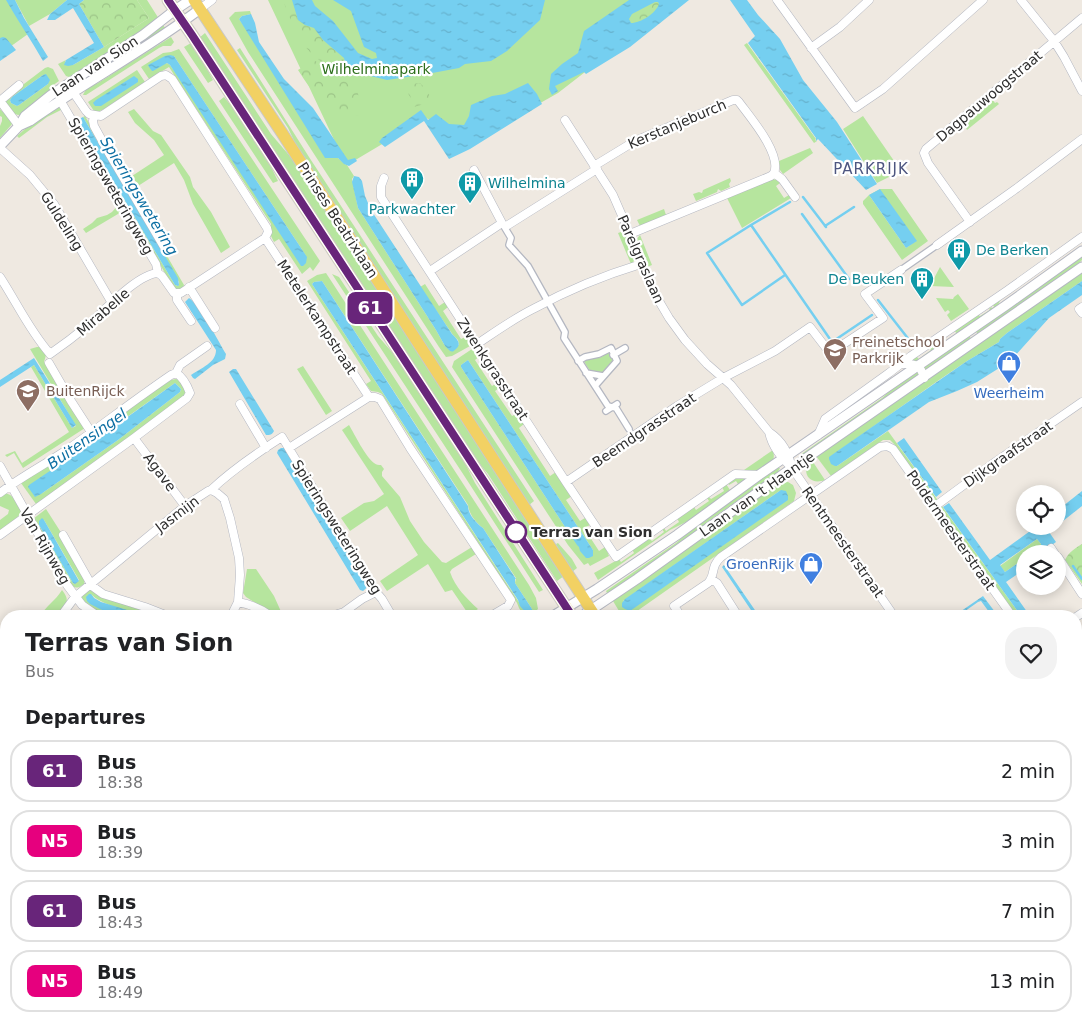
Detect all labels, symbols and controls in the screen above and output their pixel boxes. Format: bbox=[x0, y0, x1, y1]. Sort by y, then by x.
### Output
street label: Laan van Sion bbox=[49, 32, 141, 100]
street label: Dagpauwoogstraat bbox=[933, 47, 1046, 145]
park label: Wilhelminapark bbox=[322, 61, 431, 77]
street label: Kerstanjeburch bbox=[625, 96, 729, 152]
street label: Spieringsweteringweg bbox=[65, 114, 157, 258]
water label: Spieringswetering bbox=[96, 133, 182, 259]
street label: Prinses Beatrixlaan bbox=[295, 159, 381, 281]
district label: PARKRIJK bbox=[833, 160, 909, 178]
building icon: Parkwachter bbox=[399, 166, 425, 200]
building icon: Wilhelmina bbox=[457, 170, 483, 204]
place label: Wilhelmina bbox=[488, 175, 566, 191]
street label: Guldeling bbox=[38, 188, 86, 254]
place label: Parkwachter bbox=[369, 201, 456, 217]
street label: Parelgraslaan bbox=[614, 212, 668, 306]
building icon: De Berken bbox=[946, 237, 972, 271]
place label: De Berken bbox=[976, 242, 1049, 258]
street label: Metelerkampstraat bbox=[274, 257, 360, 378]
building icon: De Beuken bbox=[909, 266, 935, 300]
place label: De Beuken bbox=[828, 271, 904, 287]
street label: Mirabelle bbox=[74, 285, 132, 339]
line badge: 61 bbox=[348, 292, 392, 324]
text: 61 bbox=[357, 297, 383, 318]
street label: Zwenkgrasstraat bbox=[454, 315, 532, 423]
place label: Freinetschool Parkrijk bbox=[852, 334, 945, 366]
school or university icon: Freinetschool Parkrijk bbox=[822, 337, 848, 371]
shop icon: Weerheim bbox=[996, 350, 1022, 384]
school or university icon: BuitenRijck bbox=[15, 378, 41, 412]
place label: BuitenRijck bbox=[46, 383, 126, 399]
place label: Weerheim bbox=[974, 385, 1044, 401]
street label: Beemdgrasstraat bbox=[589, 389, 699, 470]
water label: Buitensingel bbox=[44, 404, 131, 473]
street label: Dijkgraafstraat bbox=[961, 417, 1056, 491]
street label: Laan van 't Haantje bbox=[696, 448, 818, 540]
street label: Agave bbox=[140, 450, 180, 494]
street label: Spieringsweteringweg bbox=[289, 457, 385, 597]
street label: Poldermeesterstraat bbox=[904, 467, 999, 593]
street label: Rentmeesterstraat bbox=[799, 484, 887, 601]
map controls bbox=[1016, 485, 1066, 595]
button: locate bbox=[1016, 485, 1066, 535]
street label: Jasmijn bbox=[151, 492, 202, 536]
street label: Van Rijnweg bbox=[17, 505, 73, 587]
marker: Terras van Sion bbox=[505, 521, 527, 543]
place label: Terras van Sion bbox=[531, 524, 653, 540]
button: layers bbox=[1016, 545, 1066, 595]
shop icon: GroenRijk bbox=[798, 551, 824, 585]
place label: GroenRijk bbox=[726, 556, 795, 572]
button: heart bbox=[1005, 627, 1057, 679]
text: Terras van Sion bbox=[25, 629, 233, 657]
text: Bus bbox=[25, 662, 54, 681]
text: Departures bbox=[25, 706, 146, 728]
text: Bus bbox=[97, 751, 136, 773]
text: 61 bbox=[42, 760, 67, 781]
text: 2 min bbox=[1001, 760, 1055, 782]
text: 18:38 bbox=[97, 773, 143, 792]
text: Bus bbox=[97, 821, 136, 843]
text: N5 bbox=[41, 830, 68, 851]
text: 3 min bbox=[1001, 830, 1055, 852]
text: 18:39 bbox=[97, 843, 143, 862]
text: Bus bbox=[97, 891, 136, 913]
text: 61 bbox=[42, 900, 67, 921]
text: 7 min bbox=[1001, 900, 1055, 922]
text: 18:43 bbox=[97, 913, 143, 932]
text: Bus bbox=[97, 961, 136, 983]
text: N5 bbox=[41, 970, 68, 991]
text: 13 min bbox=[989, 970, 1055, 992]
text: 18:49 bbox=[97, 983, 143, 1002]

